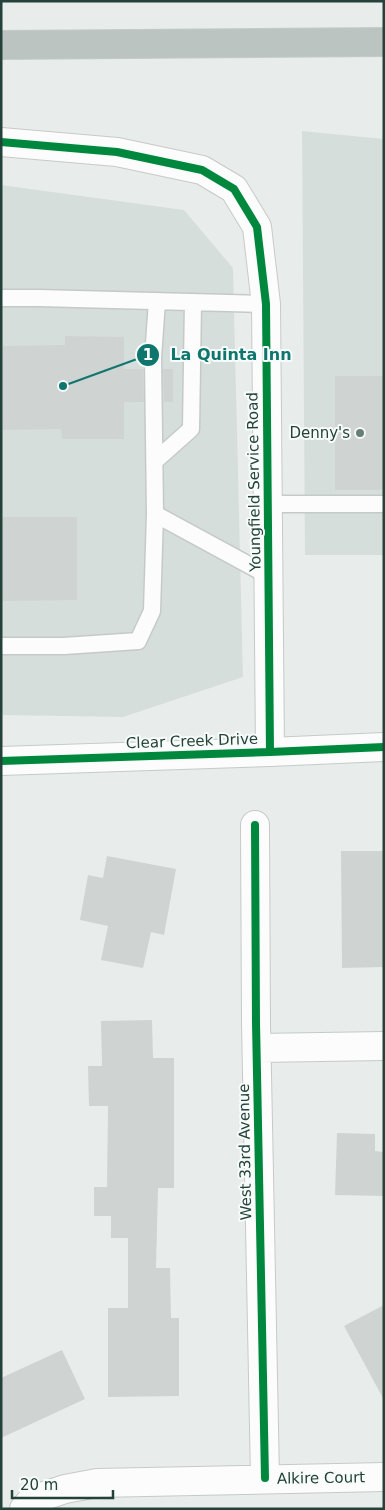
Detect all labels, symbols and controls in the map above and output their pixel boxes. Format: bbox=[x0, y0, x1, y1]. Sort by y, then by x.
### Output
callout: La Quinta Inn bbox=[135, 339, 301, 370]
text: La Quinta Inn bbox=[170, 345, 292, 364]
text: 1 bbox=[143, 346, 153, 364]
street label: Youngfield Service Road bbox=[243, 392, 265, 573]
place label: Denny's bbox=[289, 424, 350, 442]
marker: Denny's bbox=[354, 427, 366, 439]
street label: Clear Creek Drive bbox=[126, 730, 258, 752]
street label: West 33rd Avenue bbox=[235, 1084, 255, 1220]
scale bar bbox=[12, 1468, 114, 1500]
street label: Alkire Court bbox=[277, 1468, 365, 1488]
text: 20 m bbox=[20, 1476, 58, 1494]

